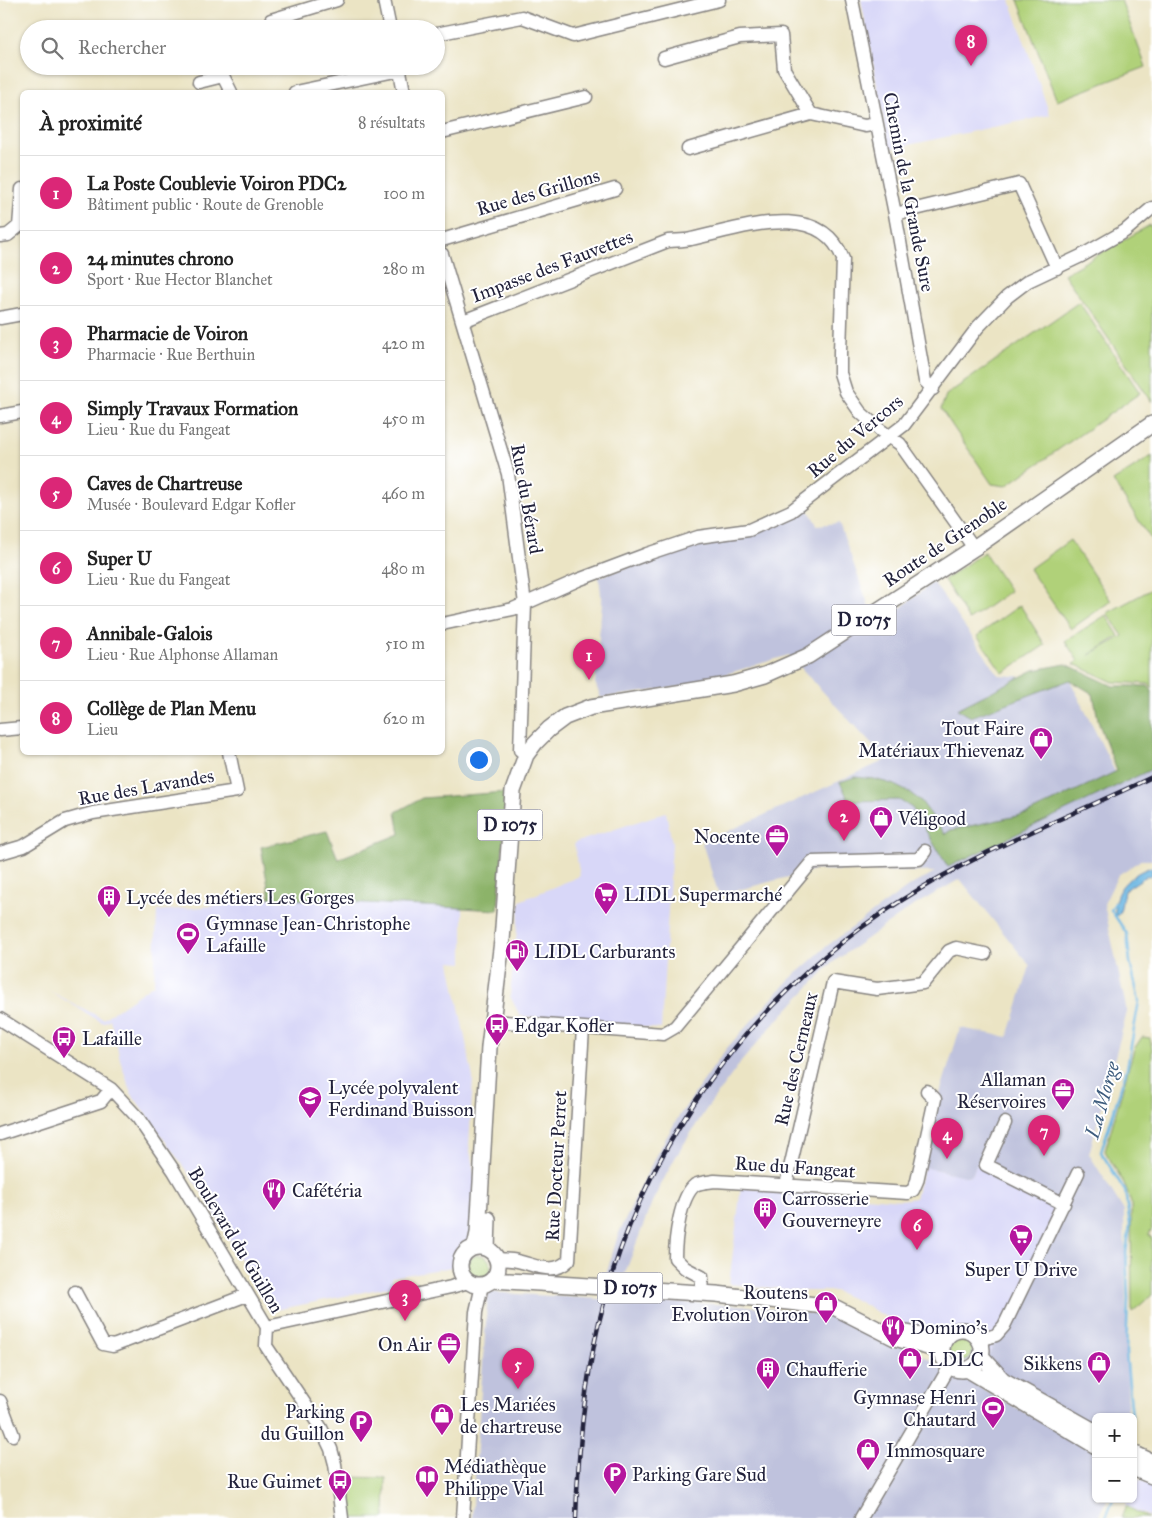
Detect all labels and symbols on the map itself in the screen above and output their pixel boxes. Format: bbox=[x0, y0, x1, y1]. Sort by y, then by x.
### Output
pin: 8 bbox=[955, 25, 987, 66]
street label: Chemin de la Grande Sure bbox=[878, 90, 940, 294]
street label: Rue des Grillons bbox=[474, 163, 602, 221]
street label: Impasse des Fauvettes bbox=[468, 225, 636, 307]
street label: Rue du Vercors bbox=[803, 389, 907, 483]
street label: Rue du Bérard bbox=[506, 442, 548, 556]
street label: Route de Grenoble bbox=[879, 492, 1011, 592]
road number: D 1075 bbox=[832, 604, 896, 636]
pin: 1 bbox=[573, 639, 605, 680]
place label: Tout Faire Matériaux Thievenaz bbox=[858, 717, 1024, 762]
shop icon: Tout Faire Matériaux Thievenaz bbox=[1028, 726, 1054, 760]
your location bbox=[466, 747, 492, 773]
street label: Rue des Lavandes bbox=[76, 764, 216, 810]
pin: 2 bbox=[828, 800, 860, 841]
shop icon: Véligood bbox=[868, 805, 894, 839]
place label: Véligood bbox=[897, 807, 967, 831]
road number: D 1075 bbox=[478, 810, 542, 840]
office icon: Nocente bbox=[764, 823, 790, 857]
place label: Nocente bbox=[694, 825, 760, 848]
supermarket icon: LIDL Supermarché bbox=[593, 881, 619, 915]
place label: LIDL Supermarché bbox=[624, 883, 782, 906]
building icon: Lycée des métiers Les Gorges bbox=[96, 884, 122, 918]
place label: Lycée des métiers Les Gorges bbox=[126, 886, 354, 910]
place label: Gymnase Jean-Christophe Lafaille bbox=[206, 912, 410, 957]
sports icon: Gymnase Jean-Christophe Lafaille bbox=[175, 921, 201, 955]
fuel station icon: LIDL Carburants bbox=[504, 938, 530, 972]
place label: LIDL Carburants bbox=[534, 940, 676, 963]
street label: Rue des Cerneaux bbox=[769, 989, 823, 1128]
bus stop icon: Edgar Kofler bbox=[484, 1012, 510, 1046]
place label: Edgar Kofler bbox=[514, 1014, 615, 1038]
bus stop icon: Lafaille bbox=[51, 1025, 77, 1059]
place label: Lafaille bbox=[82, 1027, 142, 1050]
water label: La Morge bbox=[1079, 1058, 1125, 1142]
place label: Allaman Réservoires bbox=[957, 1068, 1046, 1113]
place label: Lycée polyvalent Ferdinand Buisson bbox=[328, 1076, 474, 1121]
office icon: Allaman Réservoires bbox=[1050, 1077, 1076, 1111]
school or university icon: Lycée polyvalent Ferdinand Buisson bbox=[297, 1085, 323, 1119]
street label: Rue Docteur Perret bbox=[541, 1090, 571, 1242]
pin: 7 bbox=[1028, 1115, 1060, 1156]
pin: 4 bbox=[931, 1118, 963, 1159]
street label: Rue du Fangeat bbox=[734, 1151, 856, 1184]
street label: Boulevard du Guillon bbox=[183, 1163, 289, 1317]
restaurant icon: Cafétéria bbox=[261, 1177, 287, 1211]
place label: Cafétéria bbox=[292, 1179, 363, 1202]
place label: Carrosserie Gouverneyre bbox=[782, 1187, 882, 1232]
building icon: Carrosserie Gouverneyre bbox=[752, 1196, 778, 1230]
pin: 6 bbox=[901, 1209, 933, 1250]
supermarket icon: Super U Drive bbox=[1008, 1223, 1034, 1257]
place label: Super U Drive bbox=[965, 1258, 1077, 1281]
road number: D 1075 bbox=[598, 1273, 662, 1304]
pin: 3 bbox=[389, 1280, 421, 1321]
place label: Routens Evolution Voiron bbox=[671, 1281, 808, 1326]
shop icon: Routens Evolution Voiron bbox=[813, 1290, 839, 1324]
restaurant icon: Domino's bbox=[880, 1314, 906, 1348]
place label: Domino's bbox=[910, 1316, 987, 1339]
office icon: On Air bbox=[436, 1331, 462, 1365]
place label: On Air bbox=[378, 1333, 433, 1356]
shop icon: LDLC bbox=[897, 1346, 923, 1380]
pin: 5 bbox=[502, 1348, 534, 1389]
place label: LDLC bbox=[928, 1348, 984, 1371]
shop icon: Sikkens bbox=[1086, 1350, 1112, 1384]
place label: Sikkens bbox=[1023, 1352, 1082, 1375]
building icon: Chaufferie bbox=[755, 1356, 781, 1390]
place label: Chaufferie bbox=[786, 1358, 867, 1381]
place label: Gymnase Henri Chautard bbox=[853, 1386, 976, 1431]
place label: Les Mariées de chartreuse bbox=[460, 1393, 562, 1438]
sports icon: Gymnase Henri Chautard bbox=[980, 1395, 1006, 1429]
place label: Parking du Guillon bbox=[261, 1400, 344, 1445]
shop icon: Les Mariées de chartreuse bbox=[429, 1402, 455, 1436]
parking icon: Parking du Guillon bbox=[348, 1409, 374, 1443]
shop icon: Immosquare bbox=[855, 1437, 881, 1471]
place label: Immosquare bbox=[886, 1439, 985, 1463]
place label: Médiathèque Philippe Vial bbox=[444, 1455, 546, 1500]
parking icon: Parking Gare Sud bbox=[602, 1461, 628, 1495]
place label: Parking Gare Sud bbox=[632, 1463, 767, 1487]
library icon: Médiathèque Philippe Vial bbox=[414, 1464, 440, 1498]
bus stop icon: Rue Guimet bbox=[327, 1468, 353, 1502]
place label: Rue Guimet bbox=[227, 1470, 322, 1493]

